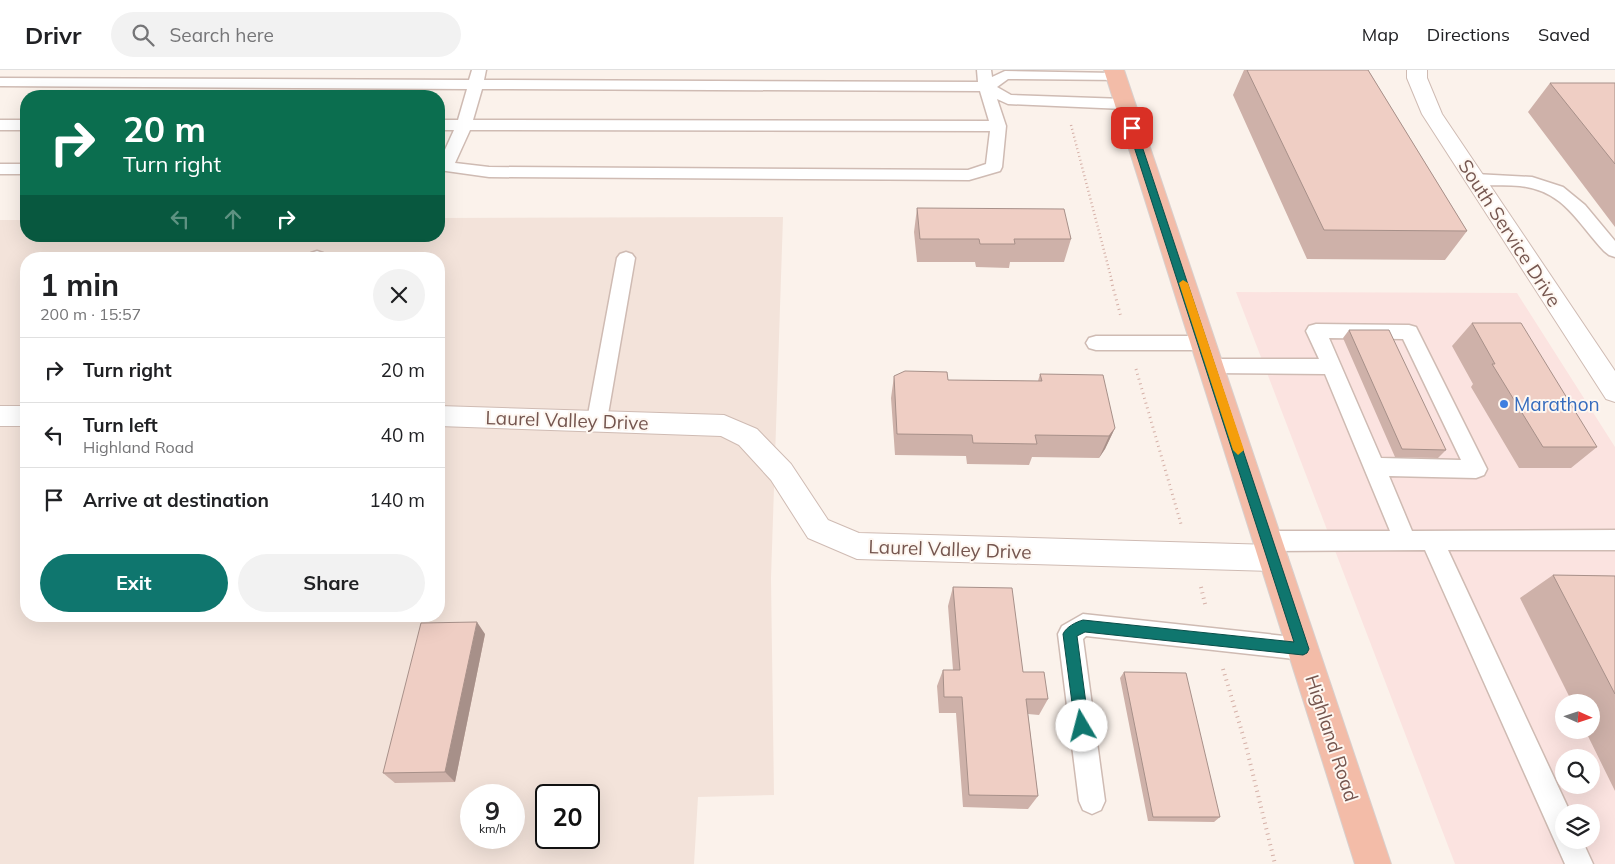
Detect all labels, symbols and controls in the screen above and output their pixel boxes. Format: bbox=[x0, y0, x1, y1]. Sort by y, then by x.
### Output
search box bbox=[111, 12, 461, 57]
text: Drivr bbox=[25, 20, 81, 50]
icon: search bbox=[129, 21, 157, 49]
text: Search here bbox=[169, 23, 274, 47]
text: Map bbox=[1362, 23, 1399, 46]
text: Directions bbox=[1427, 23, 1510, 46]
text: Saved bbox=[1538, 23, 1590, 46]
text: 20 m bbox=[123, 107, 206, 151]
pin bbox=[1111, 107, 1153, 149]
icon: right bbox=[40, 110, 105, 175]
icon: arrive bbox=[1118, 114, 1146, 142]
text: Turn right bbox=[123, 150, 221, 178]
street label: South Service Drive bbox=[1453, 155, 1567, 311]
icon: left bbox=[166, 205, 194, 233]
icon: ahead bbox=[219, 205, 247, 233]
icon: right bbox=[272, 205, 300, 233]
text: 1 min bbox=[40, 266, 119, 304]
button: close bbox=[373, 269, 425, 321]
text: 200 m · 15:57 bbox=[40, 304, 141, 324]
icon: right bbox=[40, 356, 68, 384]
text: Turn right bbox=[83, 358, 172, 382]
text: 20 m bbox=[381, 358, 425, 382]
place label: Marathon bbox=[1514, 392, 1600, 416]
marker: Marathon bbox=[1498, 398, 1510, 410]
street label: Laurel Valley Drive bbox=[485, 405, 649, 435]
text: Turn left bbox=[83, 413, 158, 437]
icon: left bbox=[40, 421, 68, 449]
text: 40 m bbox=[381, 423, 425, 447]
text: Highland Road bbox=[83, 437, 194, 457]
icon: arrive bbox=[40, 486, 68, 514]
text: Arrive at destination bbox=[83, 488, 269, 512]
text: 140 m bbox=[369, 488, 425, 512]
street label: Laurel Valley Drive bbox=[868, 534, 1032, 564]
button: Exit bbox=[40, 554, 228, 612]
button: Share bbox=[238, 554, 425, 612]
street label: Highland Road bbox=[1300, 672, 1364, 804]
north arrow bbox=[1555, 694, 1600, 739]
map controls bbox=[1555, 694, 1600, 849]
position arrow bbox=[1055, 699, 1107, 751]
button: search bbox=[1555, 749, 1600, 794]
speed limit sign: 20 bbox=[535, 784, 600, 849]
text: 9 bbox=[485, 795, 500, 826]
button: layers bbox=[1555, 804, 1600, 849]
text: km/h bbox=[479, 821, 506, 836]

